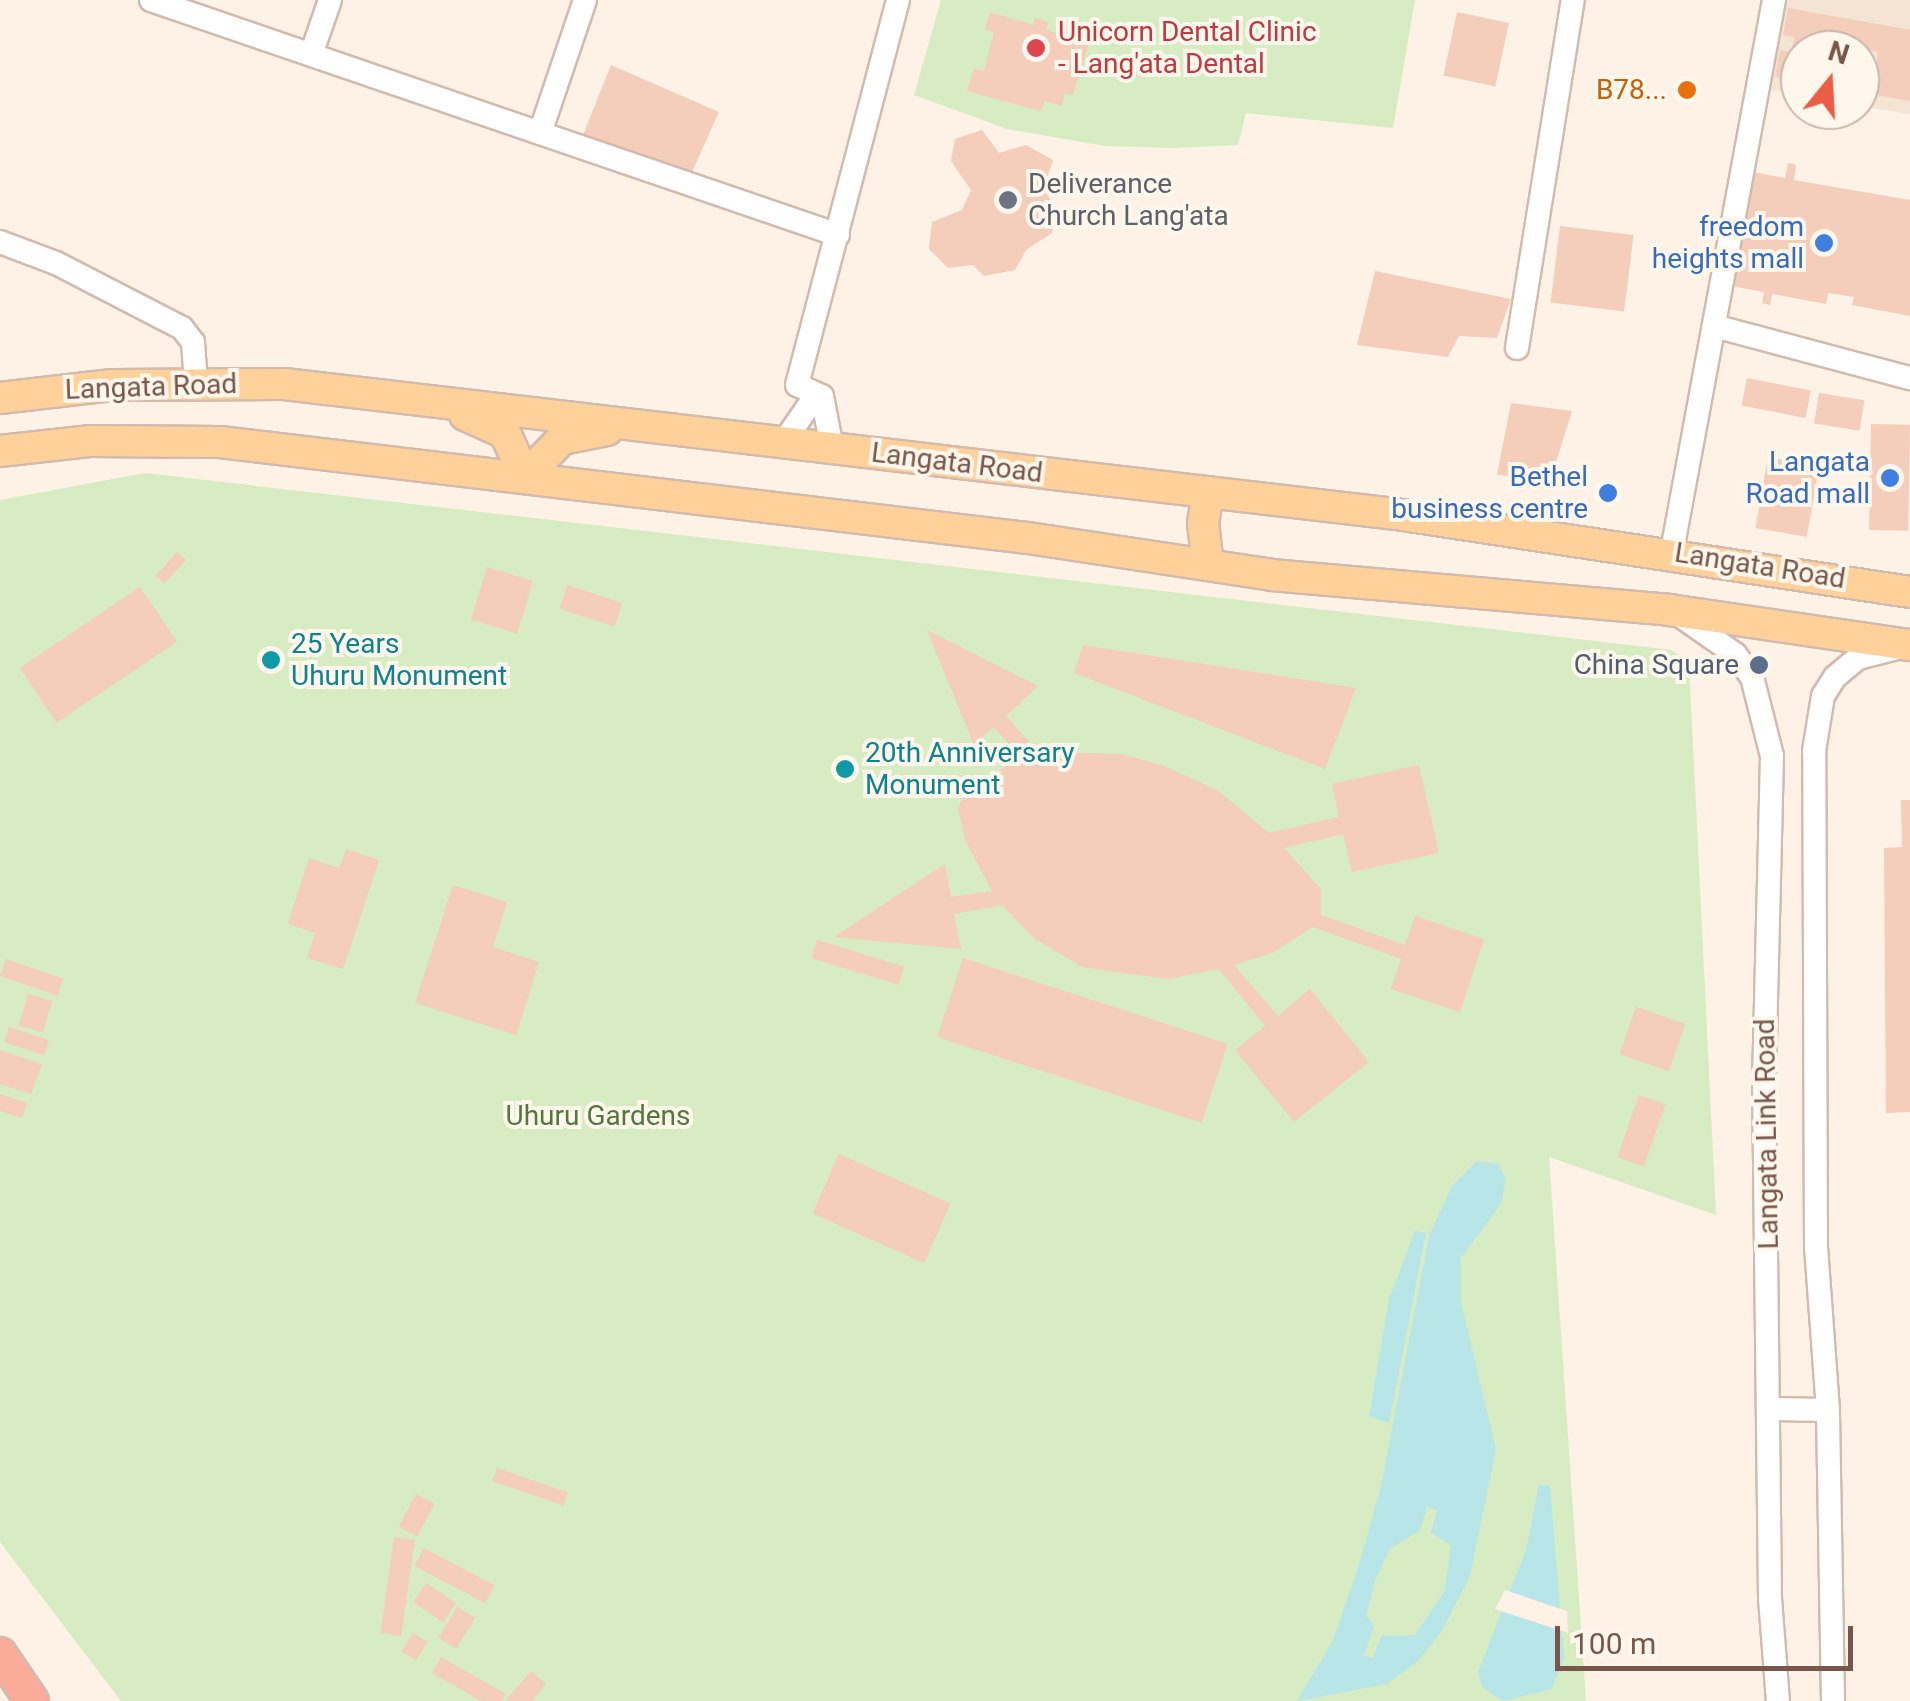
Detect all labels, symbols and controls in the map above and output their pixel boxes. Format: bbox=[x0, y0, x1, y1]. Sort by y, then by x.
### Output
place label: Unicorn Dental Clinic - Lang'ata Dental bbox=[1058, 15, 1317, 81]
north arrow bbox=[1780, 30, 1880, 130]
text: N bbox=[1824, 34, 1853, 72]
marker: Unicorn Dental Clinic - Lang'ata Dental bbox=[1023, 35, 1049, 61]
place label: B78... bbox=[1596, 73, 1667, 107]
marker: B78... bbox=[1676, 79, 1698, 101]
place label: Deliverance Church Lang'ata bbox=[1028, 167, 1229, 233]
marker: Deliverance Church Lang'ata bbox=[997, 189, 1019, 211]
place label: freedom heights mall bbox=[1652, 210, 1804, 276]
marker: freedom heights mall bbox=[1813, 232, 1835, 254]
street label: Langata Road bbox=[64, 367, 238, 407]
street label: Langata Road bbox=[869, 436, 1045, 490]
place label: Langata Road mall bbox=[1745, 445, 1870, 511]
place label: Bethel business centre bbox=[1391, 460, 1588, 526]
marker: Langata Road mall bbox=[1879, 467, 1901, 489]
marker: Bethel business centre bbox=[1597, 482, 1619, 504]
street label: Langata Road bbox=[1672, 536, 1848, 596]
place label: 25 Years Uhuru Monument bbox=[291, 627, 507, 693]
place label: China Square bbox=[1574, 648, 1739, 682]
marker: 25 Years Uhuru Monument bbox=[260, 649, 282, 671]
marker: China Square bbox=[1748, 654, 1770, 676]
place label: 20th Anniversary Monument bbox=[865, 736, 1074, 802]
marker: 20th Anniversary Monument bbox=[834, 758, 856, 780]
street label: Langata Link Road bbox=[1748, 1018, 1786, 1250]
park label: Uhuru Gardens bbox=[506, 1099, 690, 1133]
scale bar bbox=[1560, 1606, 1858, 1668]
text: 100 m bbox=[1572, 1626, 1656, 1661]

